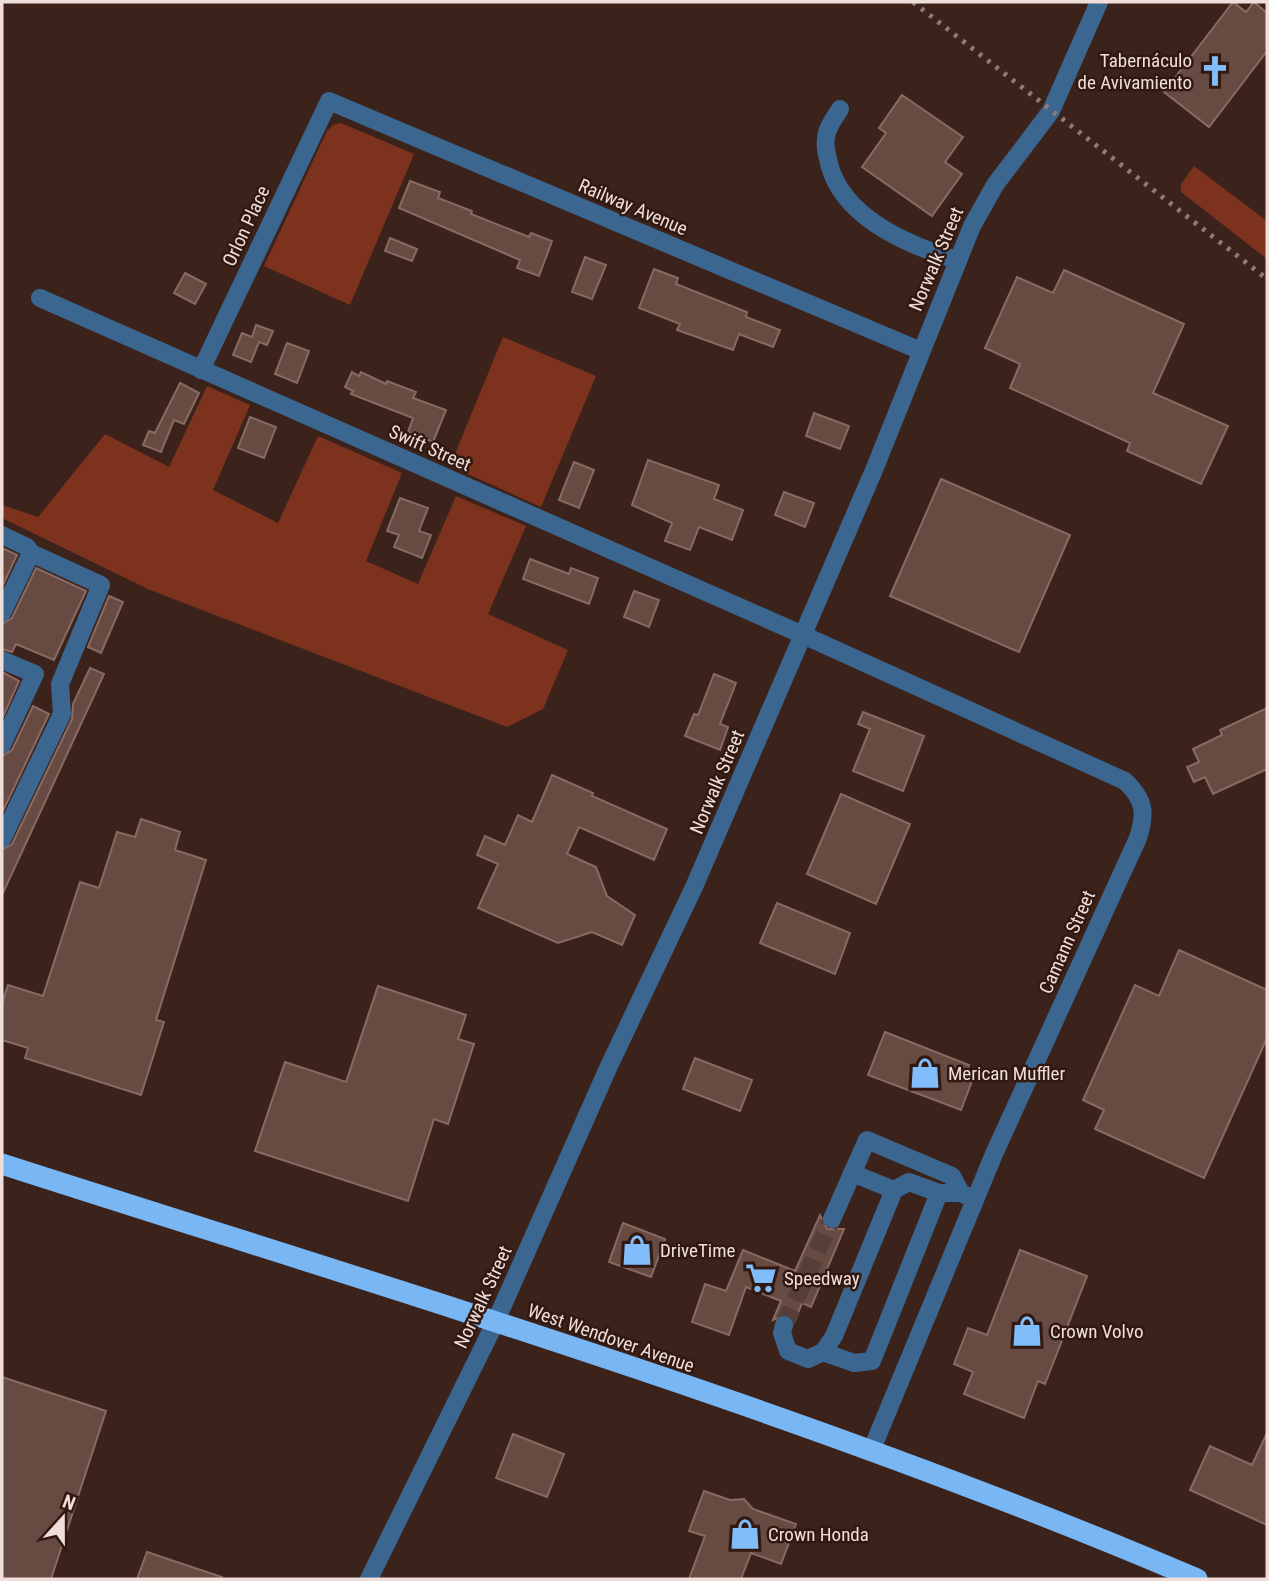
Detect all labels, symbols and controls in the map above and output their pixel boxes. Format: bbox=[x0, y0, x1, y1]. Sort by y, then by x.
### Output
place label: Tabernáculo de Avivamiento bbox=[1077, 49, 1192, 94]
church icon: Tabernáculo de Avivamiento bbox=[1198, 54, 1232, 88]
street label: Railway Avenue bbox=[575, 174, 691, 240]
street label: Orlon Place bbox=[217, 182, 275, 270]
street label: Norwalk Street bbox=[904, 204, 968, 314]
street label: Swift Street bbox=[386, 420, 474, 476]
street label: Norwalk Street bbox=[685, 727, 749, 837]
street label: Camann Street bbox=[1034, 887, 1100, 997]
shop icon: Merican Muffler bbox=[908, 1056, 942, 1090]
place label: Merican Muffler bbox=[948, 1062, 1065, 1085]
shop icon: DriveTime bbox=[620, 1233, 654, 1267]
place label: DriveTime bbox=[660, 1239, 735, 1262]
street label: Norwalk Street bbox=[449, 1242, 517, 1352]
supermarket icon: Speedway bbox=[744, 1261, 778, 1295]
place label: Speedway bbox=[784, 1267, 860, 1290]
street label: West Wendover Avenue bbox=[525, 1299, 697, 1377]
shop icon: Crown Volvo bbox=[1010, 1314, 1044, 1348]
place label: Crown Volvo bbox=[1050, 1320, 1143, 1343]
north arrow bbox=[28, 1483, 98, 1553]
text: N bbox=[59, 1490, 78, 1515]
shop icon: Crown Honda bbox=[728, 1517, 762, 1551]
place label: Crown Honda bbox=[768, 1523, 869, 1546]

